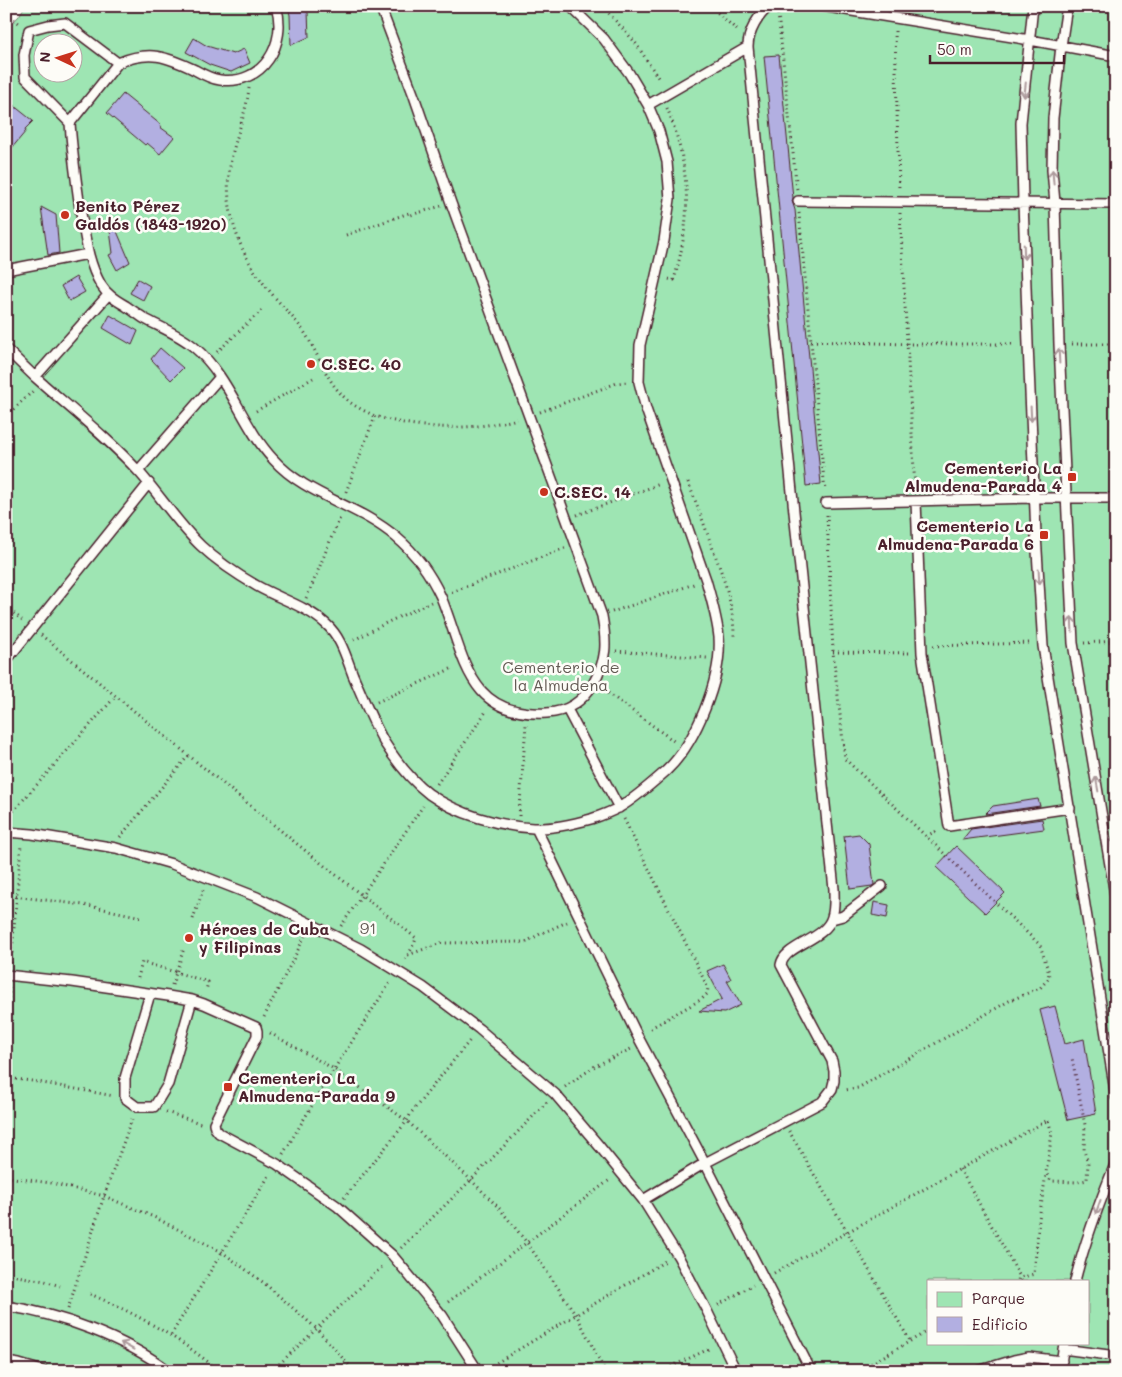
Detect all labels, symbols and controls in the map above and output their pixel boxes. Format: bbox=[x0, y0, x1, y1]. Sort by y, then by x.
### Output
north arrow bbox=[32, 32, 82, 82]
scale bar bbox=[930, 32, 1063, 64]
text: 50 m bbox=[937, 39, 972, 59]
text: N bbox=[35, 51, 54, 63]
one-way arrow bbox=[1020, 81, 1030, 97]
one-way arrow bbox=[1048, 169, 1058, 185]
place label: Benito Pérez Galdós (1843-1920) bbox=[75, 195, 227, 234]
marker: Benito Pérez Galdós (1843-1920) bbox=[59, 209, 71, 221]
one-way arrow bbox=[1020, 244, 1029, 260]
one-way arrow bbox=[1055, 349, 1064, 365]
place label: C.SEC. 40 bbox=[321, 353, 401, 374]
marker: C.SEC. 40 bbox=[305, 358, 317, 370]
one-way arrow bbox=[1026, 406, 1036, 422]
place label: Cementerio La Almudena-Parada 4 bbox=[904, 457, 1062, 496]
marker: Cementerio La Almudena-Parada 4 bbox=[1066, 471, 1078, 483]
place label: C.SEC. 14 bbox=[554, 481, 631, 502]
marker: C.SEC. 14 bbox=[538, 486, 550, 498]
place label: Cementerio La Almudena-Parada 6 bbox=[877, 515, 1034, 554]
marker: Cementerio La Almudena-Parada 6 bbox=[1038, 529, 1050, 541]
one-way arrow bbox=[1034, 568, 1043, 584]
one-way arrow bbox=[1067, 616, 1077, 632]
park label: Cementerio de la Almudena bbox=[502, 656, 620, 695]
one-way arrow bbox=[1091, 776, 1101, 792]
park label: 91 bbox=[360, 917, 376, 938]
place label: Héroes de Cuba y Filipinas bbox=[199, 918, 329, 957]
marker: Héroes de Cuba y Filipinas bbox=[183, 932, 195, 944]
place label: Cementerio La Almudena-Parada 9 bbox=[238, 1067, 395, 1106]
marker: Cementerio La Almudena-Parada 9 bbox=[222, 1081, 234, 1093]
one-way arrow bbox=[1093, 1199, 1102, 1214]
legend bbox=[927, 1280, 1090, 1344]
text: Parque bbox=[972, 1288, 1025, 1308]
text: Edificio bbox=[972, 1314, 1028, 1334]
one-way arrow bbox=[120, 1341, 135, 1350]

